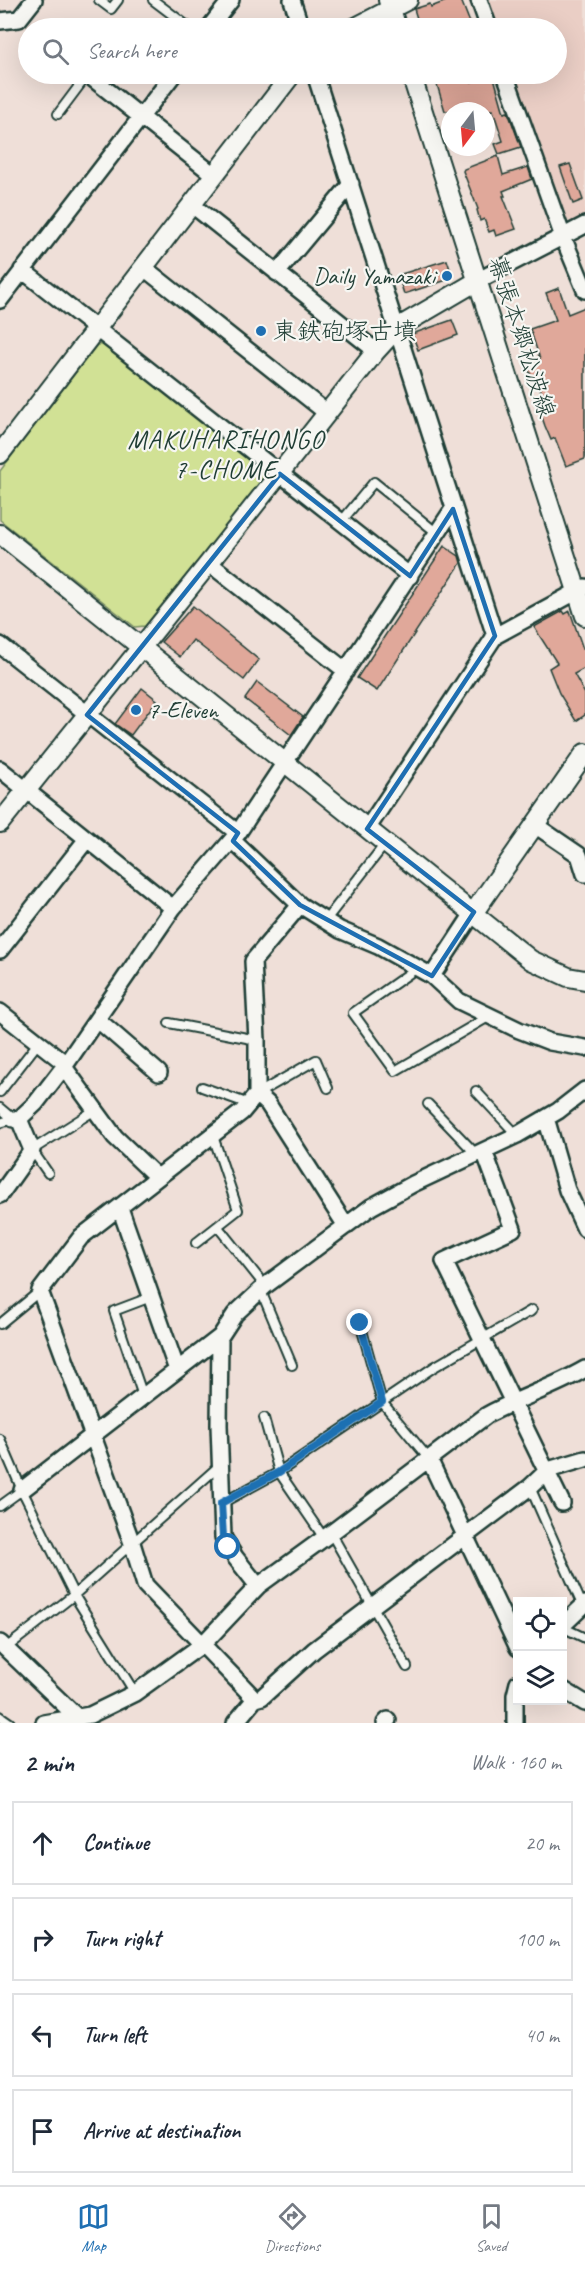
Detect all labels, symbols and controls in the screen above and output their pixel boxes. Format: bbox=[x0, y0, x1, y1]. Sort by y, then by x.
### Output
search box bbox=[18, 18, 567, 84]
icon: search bbox=[39, 35, 72, 68]
text: Search here bbox=[87, 37, 177, 65]
north arrow bbox=[441, 102, 495, 156]
street label: 幕張本郷松波線 bbox=[482, 252, 562, 422]
place label: Daily Yamazaki bbox=[313, 261, 438, 291]
marker: Daily Yamazaki bbox=[440, 269, 454, 283]
place label: 東鉄砲塚古墳 bbox=[273, 316, 417, 346]
marker: 東鉄砲塚古墳 bbox=[254, 324, 268, 338]
district label: MAKUHARIHONGO 7-CHOME bbox=[127, 423, 326, 486]
place label: 7-Eleven bbox=[148, 695, 219, 725]
marker: 7-Eleven bbox=[129, 703, 143, 717]
route end bbox=[346, 1309, 372, 1335]
route start bbox=[214, 1533, 240, 1559]
map controls bbox=[513, 1597, 567, 1705]
button: locate bbox=[513, 1597, 567, 1651]
button: layers bbox=[513, 1651, 567, 1705]
text: 2 min bbox=[24, 1746, 74, 1779]
text: Walk · 160 m bbox=[471, 1750, 561, 1775]
icon: ahead bbox=[26, 1827, 59, 1860]
text: Continue bbox=[83, 1829, 149, 1857]
text: 20 m bbox=[525, 1831, 559, 1856]
icon: right bbox=[26, 1923, 59, 1956]
text: Turn right bbox=[83, 1925, 160, 1953]
text: 100 m bbox=[516, 1927, 559, 1952]
icon: left bbox=[26, 2019, 59, 2052]
text: Turn left bbox=[83, 2021, 147, 2049]
text: 40 m bbox=[525, 2023, 559, 2048]
icon: arrive bbox=[26, 2115, 59, 2148]
text: Arrive at destination bbox=[83, 2117, 240, 2145]
tab: Map bbox=[77, 2200, 110, 2256]
tab: Directions bbox=[265, 2200, 320, 2256]
tab: Saved bbox=[475, 2200, 508, 2256]

